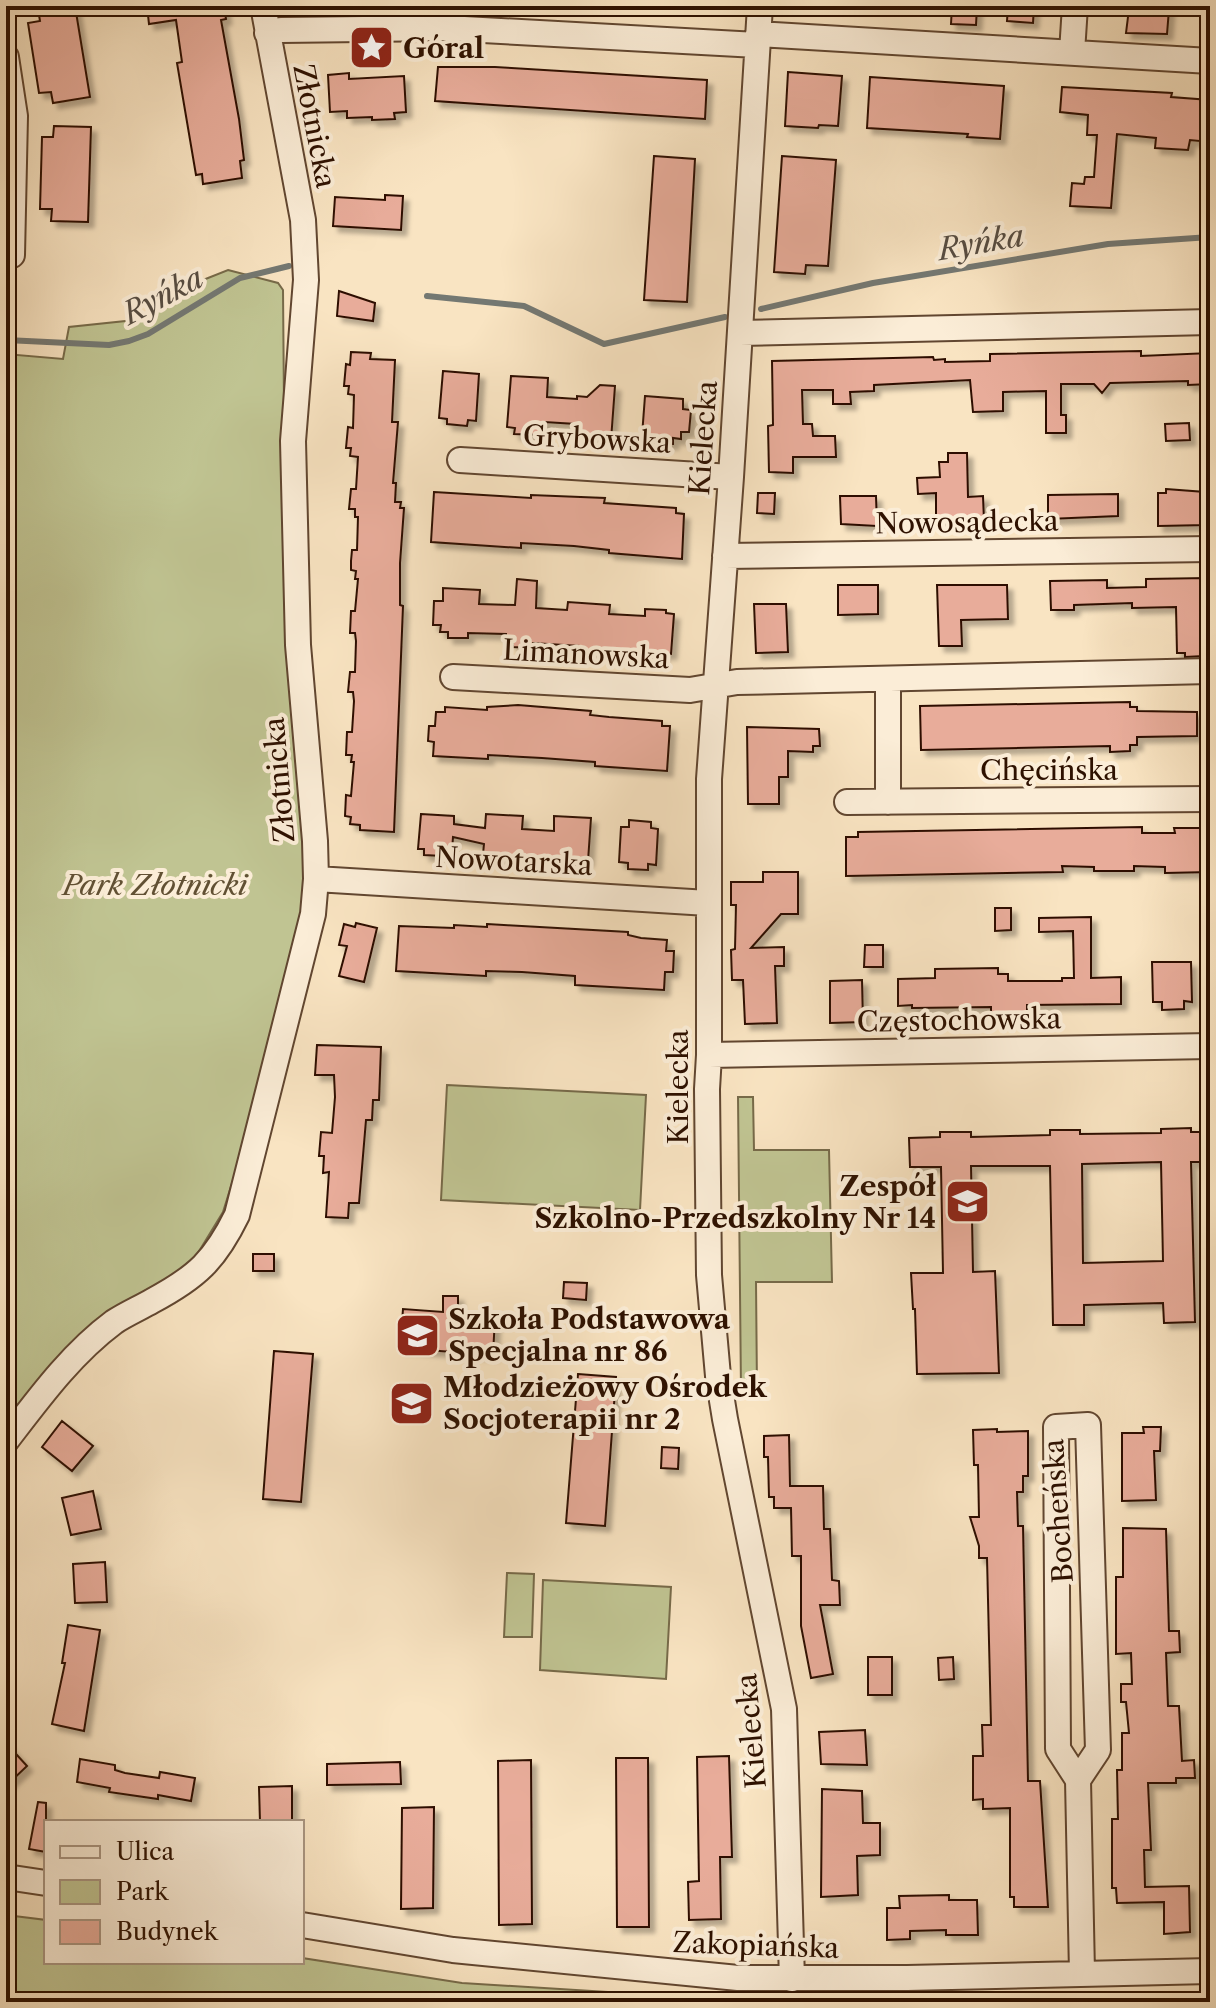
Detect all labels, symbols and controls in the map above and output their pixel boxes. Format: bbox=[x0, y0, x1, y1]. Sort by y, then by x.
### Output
place icon: Góral bbox=[348, 24, 396, 72]
place label: Góral bbox=[403, 31, 484, 65]
street label: Złotnicka bbox=[286, 61, 344, 191]
water label: Ryńka bbox=[933, 217, 1027, 269]
water label: Ryńka bbox=[114, 259, 210, 333]
street label: Kielecka bbox=[682, 379, 724, 497]
street label: Grybowska bbox=[522, 418, 672, 460]
street label: Nowosądecka bbox=[875, 503, 1059, 541]
street label: Limanowska bbox=[502, 633, 670, 675]
street label: Złotnicka bbox=[257, 716, 301, 844]
street label: Chęcińska bbox=[980, 753, 1118, 787]
street label: Nowotarska bbox=[434, 840, 594, 882]
park label: Park Złotnicki bbox=[61, 868, 249, 902]
street label: Częstochowska bbox=[856, 1001, 1062, 1039]
street label: Kielecka bbox=[661, 1029, 695, 1145]
place label: Zespół Szkolno-Przedszkolny Nr 14 bbox=[534, 1169, 936, 1235]
school or university icon: Zespół Szkolno-Przedszkolny Nr 14 bbox=[943, 1178, 991, 1226]
place label: Szkoła Podstawowa Specjalna nr 86 bbox=[448, 1302, 731, 1368]
school or university icon: Szkoła Podstawowa Specjalna nr 86 bbox=[393, 1311, 441, 1359]
place label: Młodzieżowy Ośrodek Socjoterapii nr 2 bbox=[443, 1370, 767, 1436]
school or university icon: Młodzieżowy Ośrodek Socjoterapii nr 2 bbox=[388, 1379, 436, 1427]
street label: Bocheńska bbox=[1036, 1438, 1080, 1584]
street label: Kielecka bbox=[729, 1672, 773, 1790]
legend bbox=[44, 1820, 304, 1964]
text: Ulica bbox=[116, 1837, 175, 1866]
text: Park bbox=[116, 1877, 169, 1906]
text: Budynek bbox=[116, 1917, 219, 1946]
street label: Zakopiańska bbox=[672, 1925, 840, 1965]

